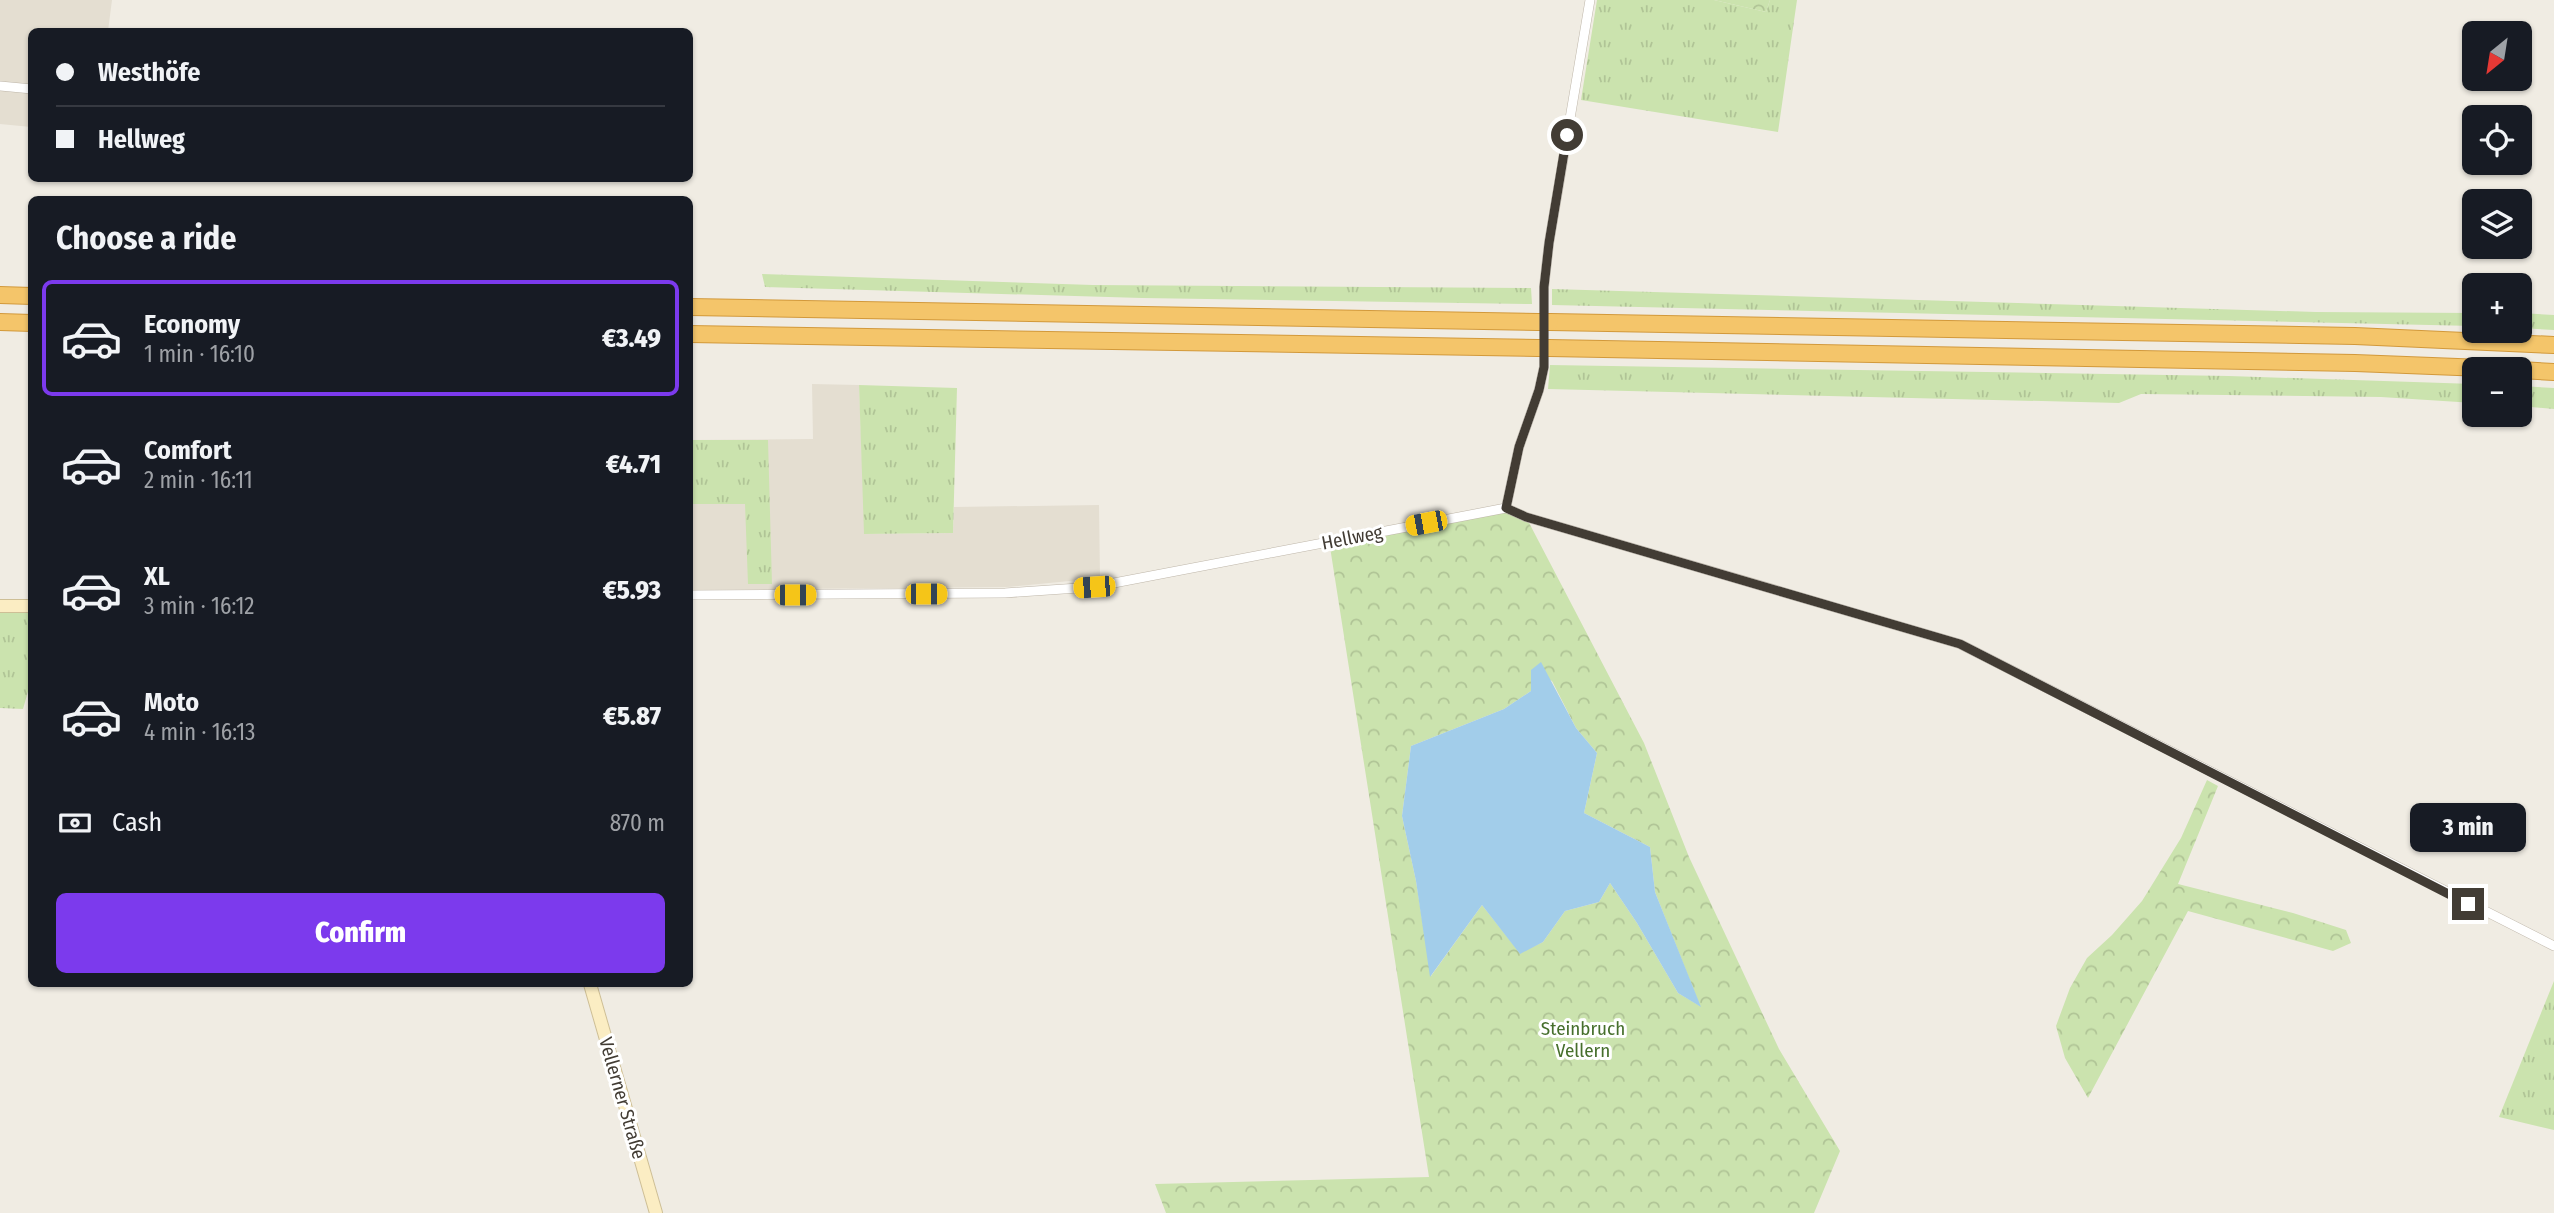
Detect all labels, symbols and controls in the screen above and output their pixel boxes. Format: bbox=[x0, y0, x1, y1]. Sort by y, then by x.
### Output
north arrow bbox=[2462, 21, 2532, 91]
map controls bbox=[2462, 21, 2532, 427]
text: Westhöfe bbox=[98, 57, 201, 88]
button: locate bbox=[2462, 105, 2532, 175]
route start bbox=[1551, 119, 1583, 151]
text: Hellweg bbox=[98, 124, 185, 155]
button: layers bbox=[2462, 189, 2532, 259]
text: Choose a ride bbox=[56, 219, 237, 257]
button: + bbox=[2462, 273, 2532, 343]
icon: car bbox=[60, 307, 123, 370]
text: Economy bbox=[144, 309, 240, 340]
text: €3.49 bbox=[602, 323, 661, 354]
text: 1 min · 16:10 bbox=[144, 340, 255, 368]
button: − bbox=[2462, 357, 2532, 427]
icon: car bbox=[60, 433, 123, 496]
text: Comfort bbox=[144, 435, 232, 466]
text: €4.71 bbox=[606, 449, 661, 480]
text: 2 min · 16:11 bbox=[144, 466, 253, 494]
car bbox=[1404, 509, 1449, 537]
street label: Hellweg bbox=[1320, 520, 1385, 555]
icon: car bbox=[60, 559, 123, 622]
text: XL bbox=[144, 561, 170, 592]
text: €5.93 bbox=[603, 575, 661, 606]
car bbox=[1073, 575, 1116, 599]
car bbox=[906, 584, 948, 605]
car bbox=[775, 585, 817, 606]
text: 3 min · 16:12 bbox=[144, 592, 255, 620]
icon: car bbox=[60, 685, 123, 748]
text: Moto bbox=[144, 687, 199, 718]
text: €5.87 bbox=[603, 701, 661, 732]
text: 4 min · 16:13 bbox=[144, 718, 255, 746]
callout: 3 min bbox=[2410, 802, 2526, 852]
icon: cash bbox=[56, 804, 94, 842]
text: Cash bbox=[112, 807, 162, 838]
text: 870 m bbox=[610, 809, 665, 837]
text: 3 min bbox=[2442, 813, 2494, 841]
route end bbox=[2452, 888, 2484, 920]
button: Confirm bbox=[56, 893, 665, 973]
park label: Steinbruch Vellern bbox=[1541, 1017, 1625, 1062]
street label: Vellerner Straße bbox=[594, 1035, 651, 1162]

